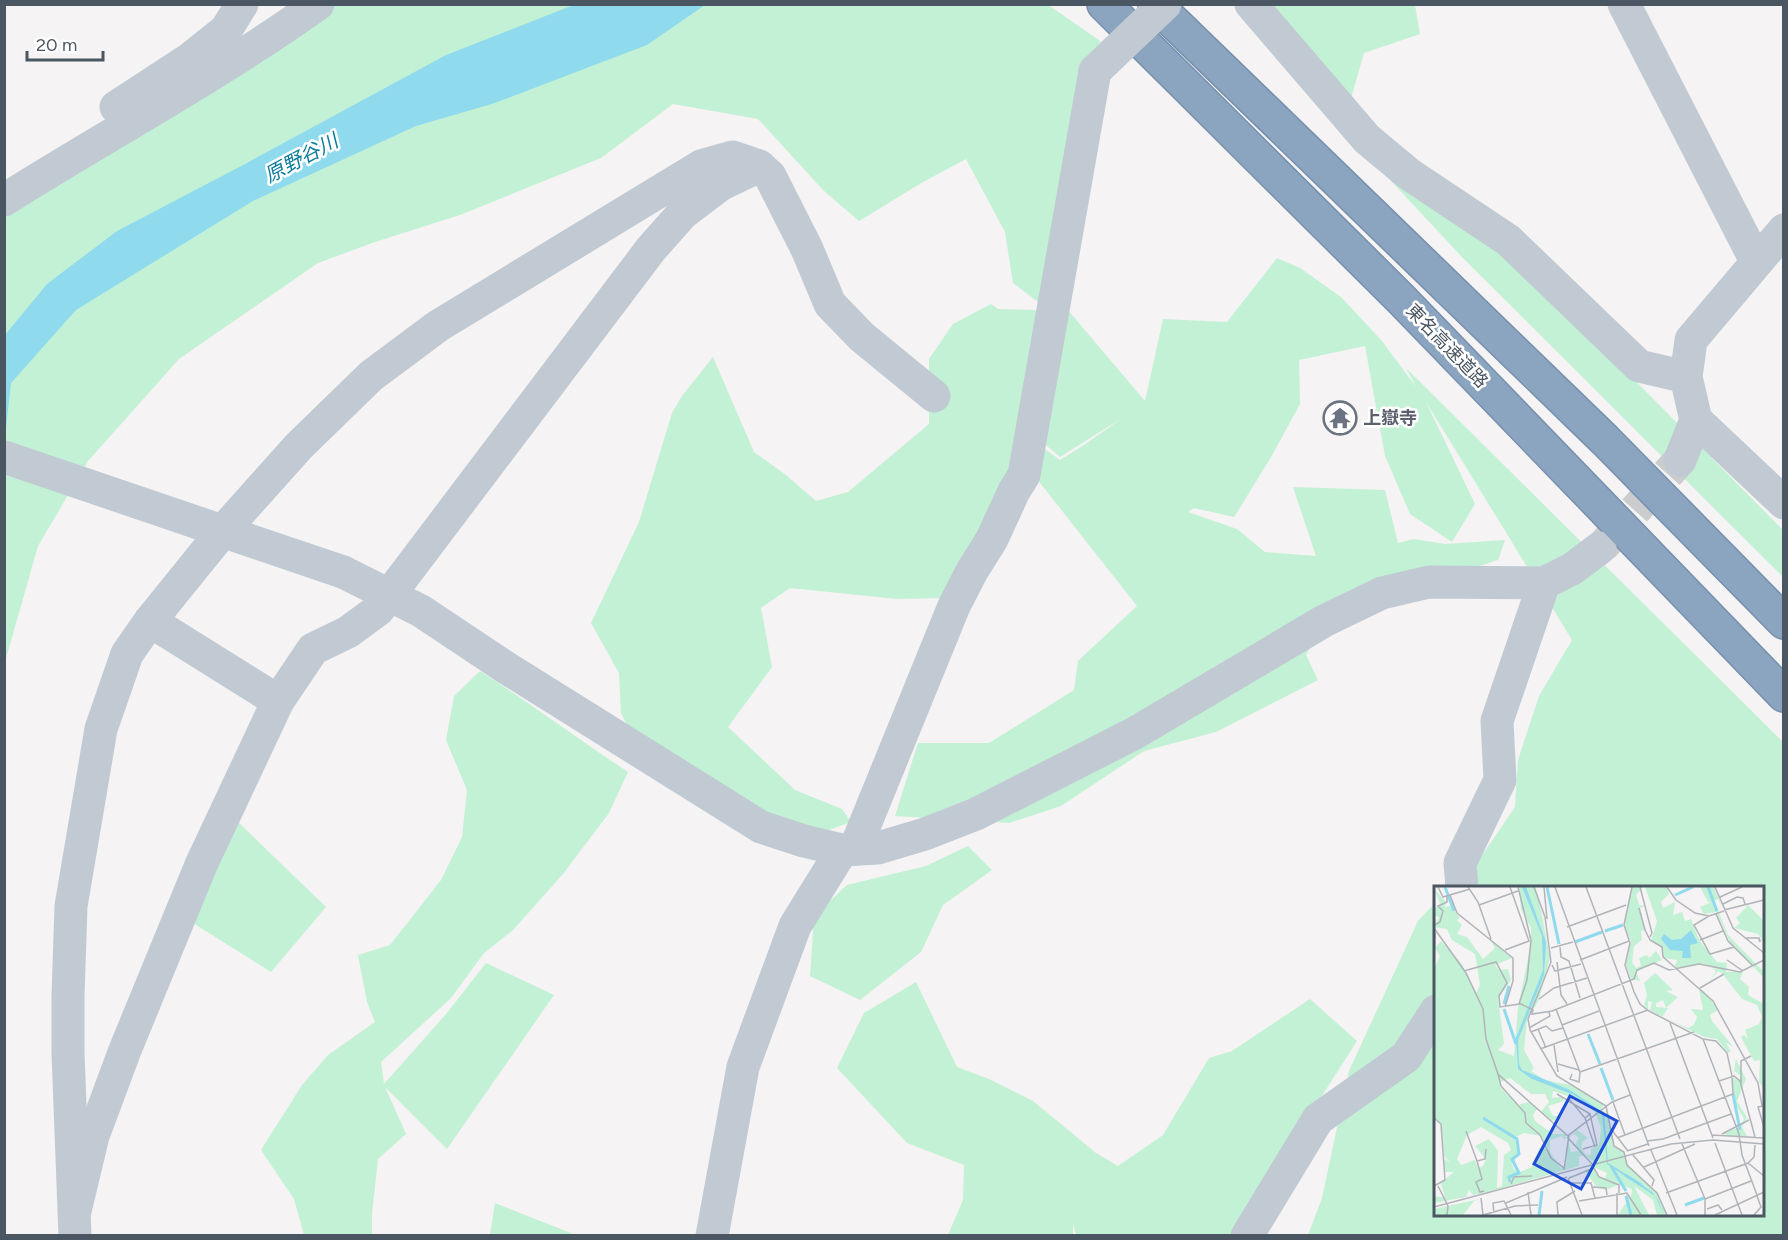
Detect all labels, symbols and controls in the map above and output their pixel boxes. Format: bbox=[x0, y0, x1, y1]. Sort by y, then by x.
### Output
scale bar bbox=[27, 24, 104, 62]
text: 20 m bbox=[36, 34, 77, 56]
water label: 原野谷川 bbox=[260, 128, 344, 187]
street label: 東名高速道路 bbox=[1402, 300, 1492, 392]
temple icon: 上嶽寺 bbox=[1322, 400, 1358, 436]
place label: 上嶽寺 bbox=[1363, 407, 1417, 429]
inset map bbox=[1434, 886, 1764, 1216]

